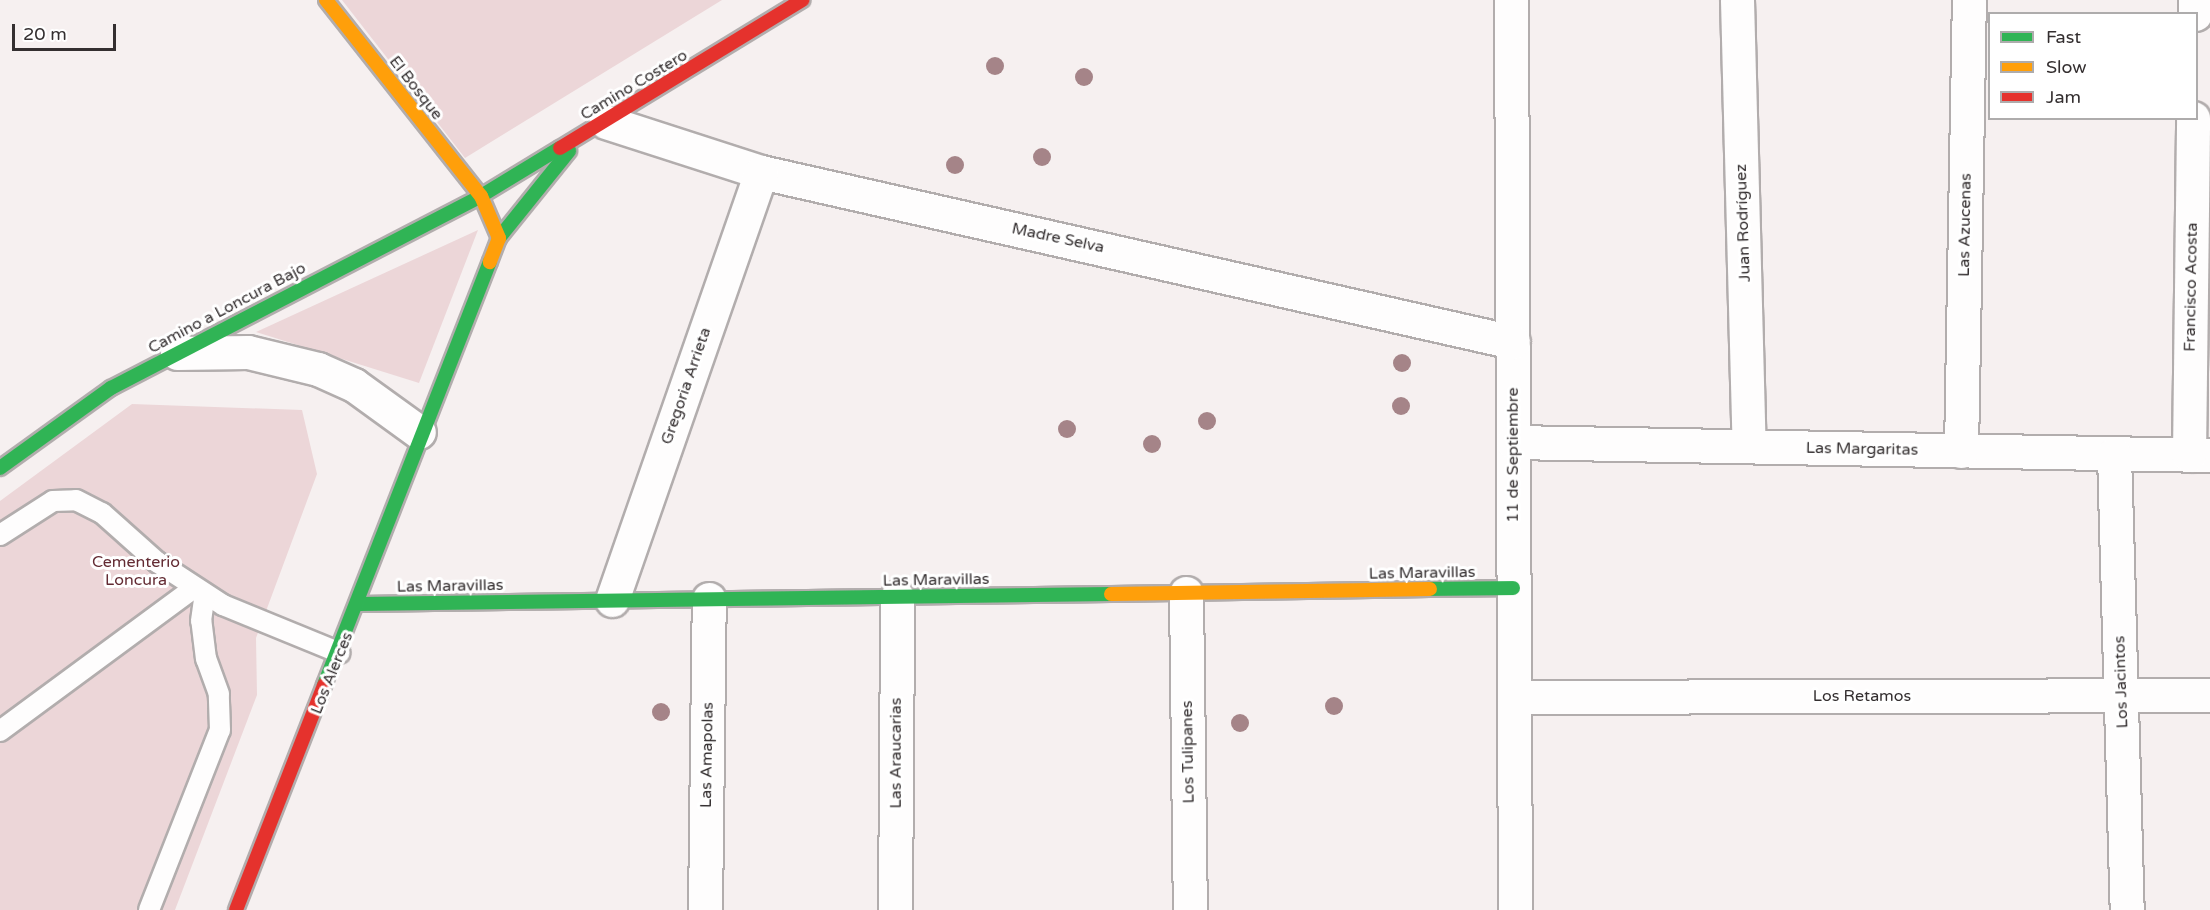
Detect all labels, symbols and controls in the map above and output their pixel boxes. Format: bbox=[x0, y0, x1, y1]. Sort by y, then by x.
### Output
scale bar bbox=[15, 12, 118, 50]
legend bbox=[1988, 12, 2198, 120]
text: 20 m bbox=[23, 23, 67, 45]
text: Fast bbox=[2046, 26, 2081, 48]
street label: Camino Costero bbox=[577, 46, 691, 124]
street label: El Bosque bbox=[385, 52, 447, 124]
text: Slow bbox=[2046, 56, 2087, 78]
text: Jam bbox=[2046, 86, 2081, 108]
street label: Juan Rodríguez bbox=[1731, 164, 1755, 282]
street label: Las Azucenas bbox=[1954, 173, 1976, 277]
street label: Madre Selva bbox=[1010, 219, 1106, 257]
street label: Francisco Acosta bbox=[2180, 222, 2202, 352]
street label: Camino a Loncura Bajo bbox=[145, 258, 309, 358]
street label: Gregoria Arrieta bbox=[657, 325, 715, 447]
street label: 11 de Septiembre bbox=[1503, 387, 1523, 523]
street label: Las Margaritas bbox=[1806, 438, 1918, 460]
park label: Cementerio Loncura bbox=[92, 552, 180, 590]
street label: Las Maravillas bbox=[1369, 562, 1475, 584]
street label: Las Maravillas bbox=[883, 569, 989, 591]
street label: Las Maravillas bbox=[397, 575, 503, 597]
street label: Los Alerces bbox=[307, 629, 357, 717]
street label: Los Jacintos bbox=[2110, 635, 2132, 729]
street label: Los Retamos bbox=[1813, 686, 1911, 706]
street label: Las Araucarias bbox=[886, 698, 906, 808]
street label: Los Tulipanes bbox=[1178, 700, 1198, 804]
street label: Las Amapolas bbox=[696, 702, 718, 808]

